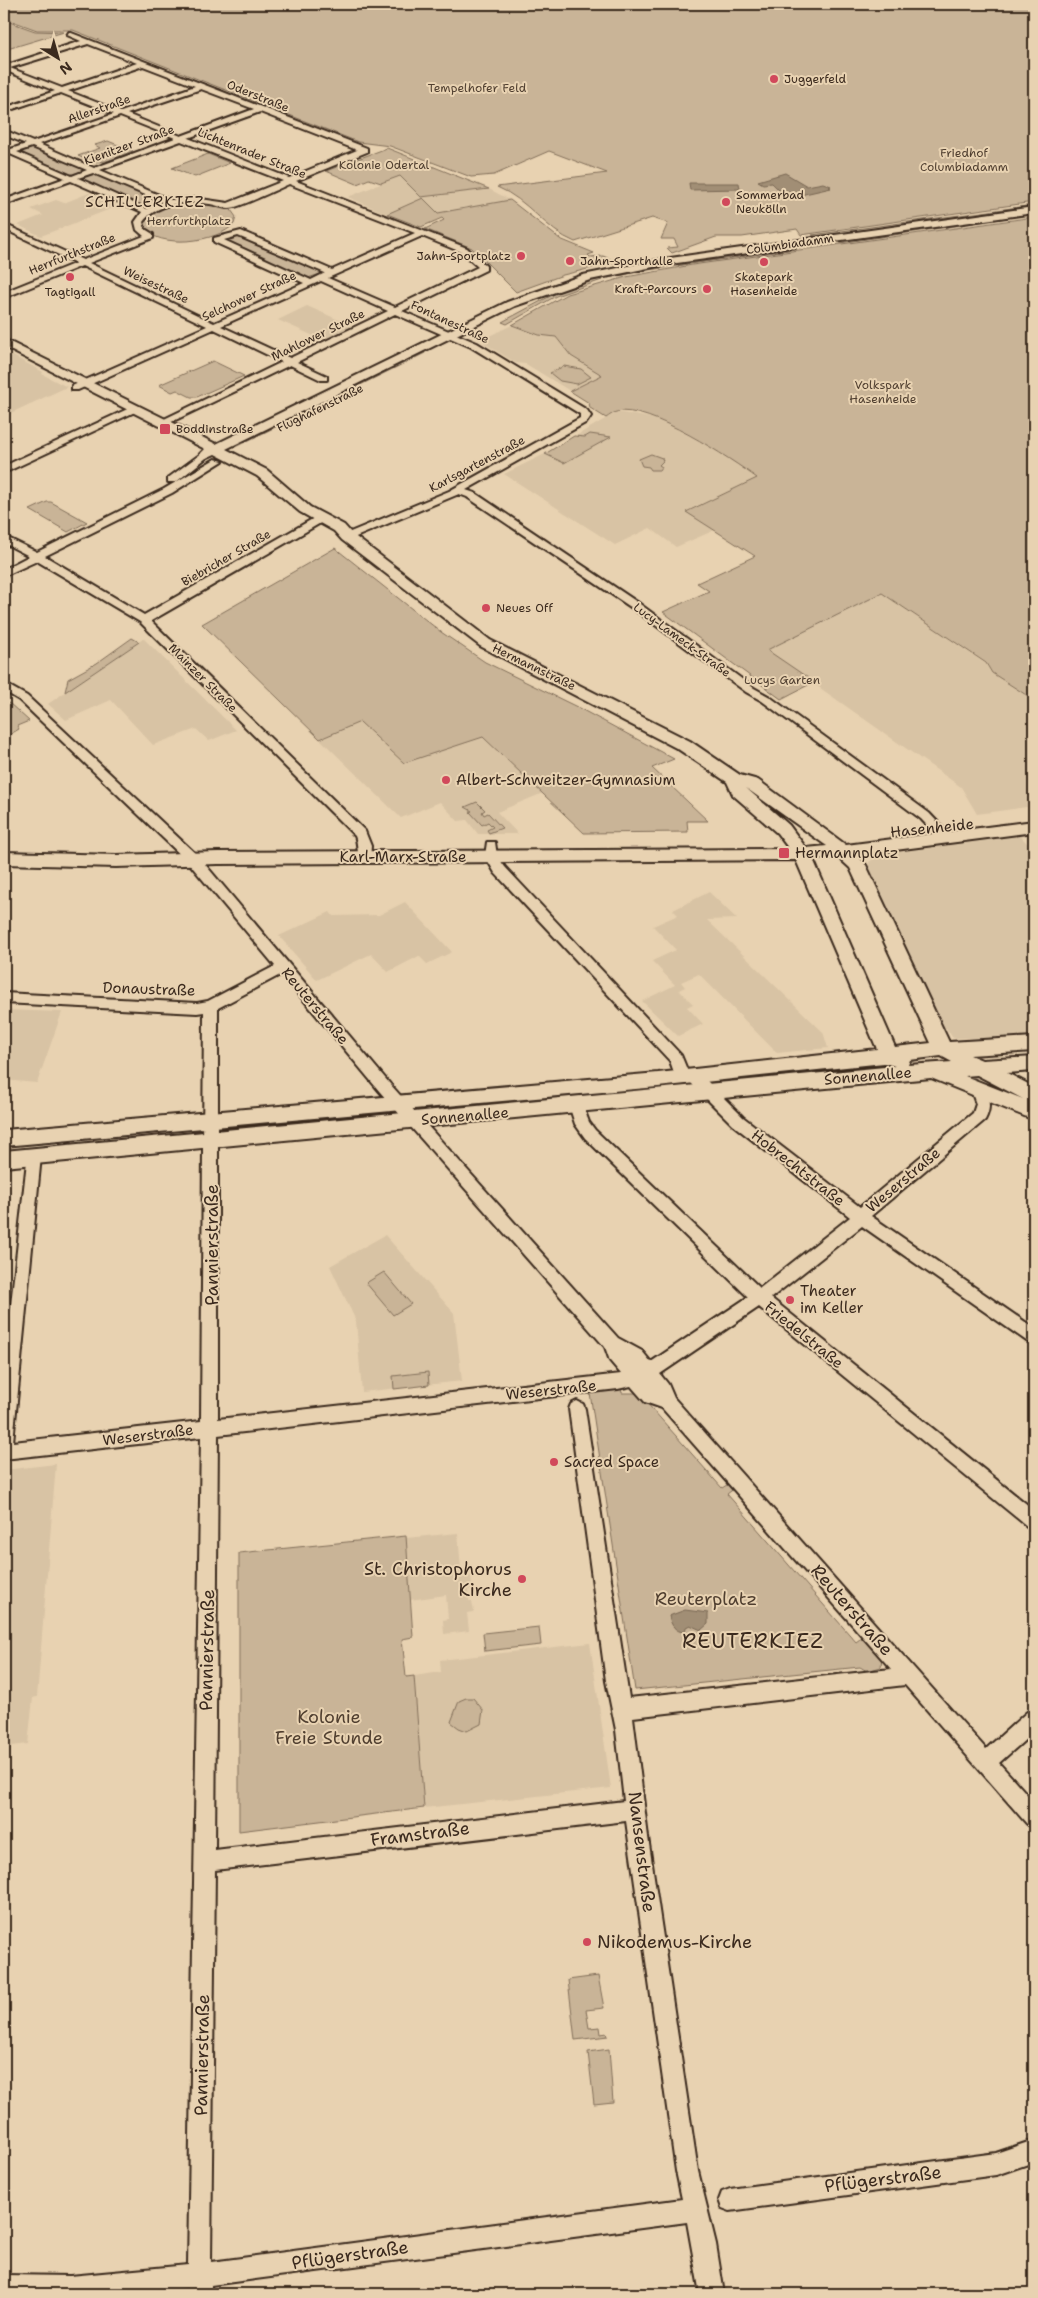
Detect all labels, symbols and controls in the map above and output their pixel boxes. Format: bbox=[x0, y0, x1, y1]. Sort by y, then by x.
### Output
north arrow bbox=[32, 32, 82, 82]
text: N bbox=[56, 58, 76, 79]
place label: Juggerfeld bbox=[784, 71, 847, 87]
marker: Juggerfeld bbox=[768, 73, 780, 85]
street label: Oderstraße bbox=[225, 76, 292, 116]
park label: Tempelhofer Feld bbox=[428, 80, 527, 96]
street label: Allerstraße bbox=[66, 91, 133, 127]
street label: Kienitzer Straße bbox=[82, 121, 177, 169]
street label: Lichtenrader Straße bbox=[195, 124, 309, 182]
park label: Friedhof Columbiadamm bbox=[920, 145, 1008, 175]
park label: Kolonie Odertal bbox=[339, 157, 430, 173]
place label: Sommerbad Neukölln bbox=[736, 187, 805, 217]
district label: SCHILLERKIEZ bbox=[85, 192, 205, 212]
marker: Sommerbad Neukölln bbox=[720, 196, 732, 208]
park label: Herrfurthplatz bbox=[147, 213, 231, 229]
street label: Herrfurthstraße bbox=[26, 229, 118, 279]
street label: Columbiadamm bbox=[745, 230, 835, 258]
place label: Jahn-Sportplatz bbox=[417, 248, 511, 264]
marker: Jahn-Sportplatz bbox=[515, 250, 527, 262]
place label: Jahn-Sporthalle bbox=[580, 253, 673, 269]
marker: Jahn-Sporthalle bbox=[564, 255, 576, 267]
marker: Skatepark Hasenheide bbox=[758, 256, 770, 268]
street label: Weisestraße bbox=[120, 263, 192, 307]
street label: Selchower Straße bbox=[199, 267, 299, 325]
place label: Skatepark Hasenheide bbox=[730, 269, 798, 299]
marker: Tagtigall bbox=[64, 271, 76, 283]
place label: Kraft-Parcours bbox=[614, 281, 697, 297]
marker: Kraft-Parcours bbox=[701, 283, 713, 295]
place label: Tagtigall bbox=[45, 284, 96, 300]
street label: Fontanestraße bbox=[408, 297, 492, 347]
street label: Mahlower Straße bbox=[269, 305, 368, 365]
park label: Volkspark Hasenheide bbox=[849, 377, 917, 407]
street label: Flughafenstraße bbox=[274, 380, 366, 436]
place label: Boddinstraße bbox=[176, 421, 254, 437]
marker: Boddinstraße bbox=[158, 422, 172, 436]
street label: Karlsgartenstraße bbox=[426, 432, 528, 496]
street label: Biebricher Straße bbox=[178, 526, 274, 590]
street label: Lucy-Lameck-Straße bbox=[630, 599, 734, 681]
place label: Neues Off bbox=[496, 600, 554, 616]
marker: Neues Off bbox=[480, 602, 492, 614]
street label: Mainzer Straße bbox=[165, 640, 241, 716]
street label: Hermannstraße bbox=[490, 640, 578, 694]
park label: Lucys Garten bbox=[744, 672, 820, 688]
place label: Albert-Schweitzer-Gymnasium bbox=[456, 770, 675, 790]
marker: Albert-Schweitzer-Gymnasium bbox=[440, 774, 452, 786]
street label: Hasenheide bbox=[889, 814, 975, 842]
place label: Hermannplatz bbox=[795, 843, 899, 863]
marker: Hermannplatz bbox=[777, 846, 791, 860]
street label: Karl-Marx-Straße bbox=[340, 847, 466, 867]
street label: Reuterstraße bbox=[277, 963, 353, 1049]
street label: Donaustraße bbox=[102, 977, 196, 1001]
street label: Sonnenallee bbox=[823, 1062, 913, 1090]
street label: Sonnenallee bbox=[420, 1102, 510, 1130]
street label: Hobrechtstraße bbox=[747, 1125, 849, 1211]
street label: Weserstraße bbox=[862, 1143, 944, 1217]
street label: Pannierstraße bbox=[200, 1184, 224, 1306]
place label: Theater im Keller bbox=[800, 1281, 864, 1318]
marker: Theater im Keller bbox=[784, 1294, 796, 1306]
street label: Friedelstraße bbox=[760, 1297, 848, 1373]
street label: Weserstraße bbox=[505, 1375, 597, 1405]
street label: Weserstraße bbox=[102, 1420, 194, 1450]
place label: Sacred Space bbox=[564, 1452, 659, 1472]
marker: Sacred Space bbox=[548, 1456, 560, 1468]
place label: St. Christophorus Kirche bbox=[364, 1557, 512, 1602]
street label: Reuterstraße bbox=[806, 1559, 898, 1661]
marker: St. Christophorus Kirche bbox=[516, 1573, 528, 1585]
park label: Reuterplatz bbox=[655, 1587, 757, 1611]
street label: Pannierstraße bbox=[194, 1589, 220, 1711]
district label: REUTERKIEZ bbox=[682, 1627, 824, 1655]
park label: Kolonie Freie Stunde bbox=[275, 1705, 383, 1750]
street label: Nansenstraße bbox=[623, 1790, 661, 1914]
street label: Framstraße bbox=[369, 1816, 471, 1852]
place label: Nikodemus-Kirche bbox=[597, 1930, 752, 1954]
marker: Nikodemus-Kirche bbox=[581, 1936, 593, 1948]
street label: Pannierstraße bbox=[189, 1994, 215, 2116]
street label: Pflügerstraße bbox=[823, 2160, 943, 2198]
street label: Pflügerstraße bbox=[290, 2235, 410, 2275]

